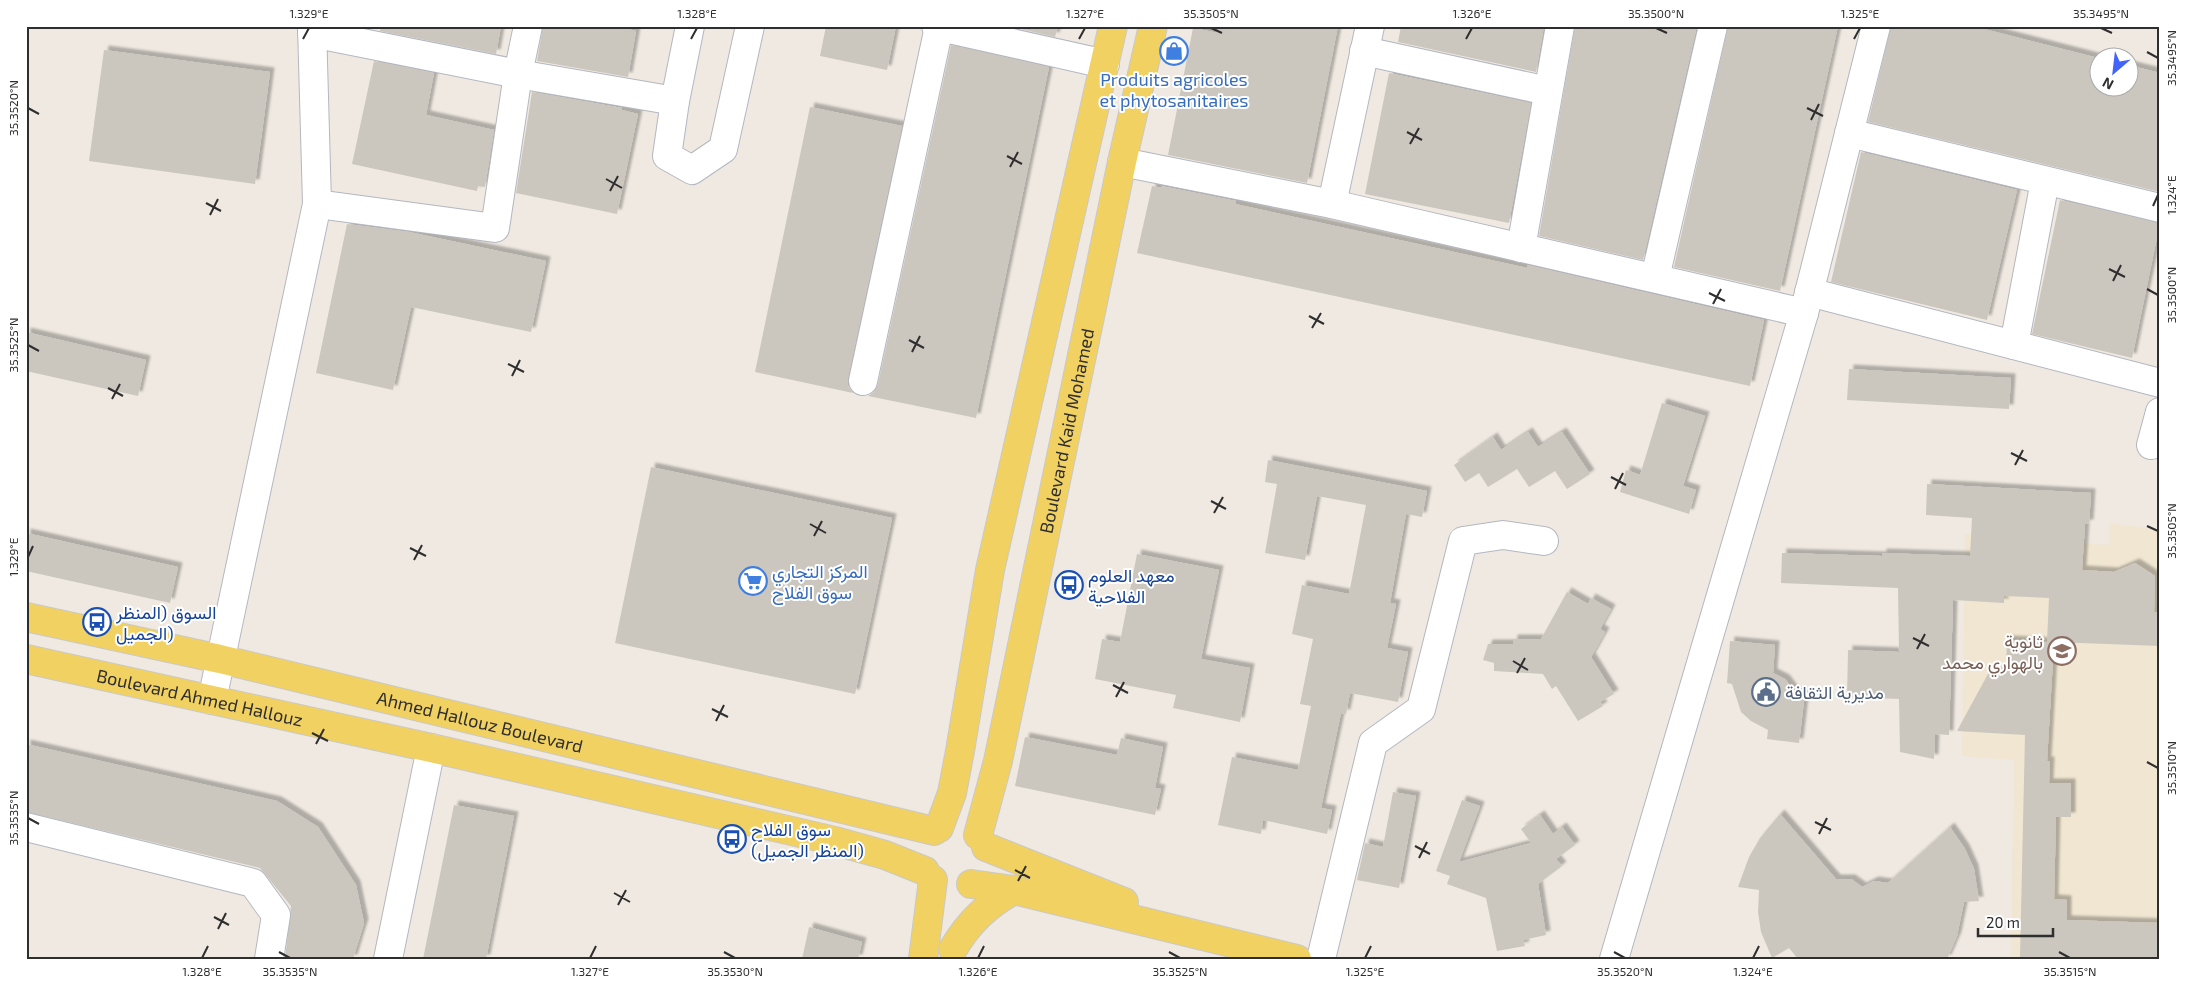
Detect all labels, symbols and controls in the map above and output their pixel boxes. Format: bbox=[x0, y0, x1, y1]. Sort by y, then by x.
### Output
text: 1.329°E bbox=[290, 6, 329, 20]
text: 1.328°E bbox=[677, 6, 717, 20]
text: 1.327°E bbox=[1066, 6, 1104, 20]
text: 35.3505°N bbox=[1183, 6, 1239, 20]
text: 1.326°E bbox=[1453, 6, 1492, 20]
text: 35.3500°N bbox=[1628, 6, 1684, 20]
text: 1.325°E bbox=[1841, 6, 1880, 20]
text: 35.3495°N bbox=[2073, 6, 2129, 20]
text: 35.3495°N bbox=[2164, 30, 2178, 86]
shop icon: Produits agricoles et phytosanitaires bbox=[1159, 36, 1189, 66]
north arrow bbox=[2088, 48, 2138, 98]
place label: Produits agricoles et phytosanitaires bbox=[1100, 68, 1249, 111]
text: N bbox=[2099, 74, 2116, 94]
text: 35.3520°N bbox=[6, 80, 20, 136]
text: 1.324°E bbox=[2164, 175, 2178, 215]
text: 35.3500°N bbox=[2164, 267, 2178, 323]
text: 35.3525°N bbox=[6, 318, 20, 372]
street label: Boulevard Kaid Mohamed bbox=[1034, 326, 1098, 535]
text: 35.3505°N bbox=[2164, 503, 2178, 559]
text: 1.329°E bbox=[6, 537, 20, 576]
place label: المركز التجاري سوق الفلاح bbox=[772, 560, 868, 605]
place label: معهد العلوم الفلاحية bbox=[1088, 564, 1175, 607]
supermarket icon: المركز التجاري سوق الفلاح bbox=[738, 566, 768, 596]
bus stop icon: معهد العلوم الفلاحية bbox=[1054, 570, 1084, 600]
place label: السوق (المنظر الجميل) bbox=[115, 601, 216, 645]
bus stop icon: السوق (المنظر الجميل) bbox=[82, 607, 112, 637]
place label: ثانوية بالهواري محمد bbox=[1942, 630, 2043, 678]
school or university icon: ثانوية بالهواري محمد bbox=[2047, 636, 2077, 666]
street label: Boulevard Ahmed Hallouz bbox=[95, 664, 305, 731]
public building icon: مديرية الثقافة bbox=[1751, 677, 1781, 707]
place label: مديرية الثقافة bbox=[1785, 681, 1884, 704]
street label: Ahmed Hallouz Boulevard bbox=[375, 686, 585, 757]
text: 35.3510°N bbox=[2164, 741, 2178, 795]
text: 35.3535°N bbox=[6, 791, 20, 845]
place label: سوق الفلاح (المنظر الجميل) bbox=[751, 818, 864, 862]
bus stop icon: سوق الفلاح (المنظر الجميل) bbox=[717, 824, 747, 854]
scale bar bbox=[1978, 905, 2054, 937]
text: 20 m bbox=[1986, 913, 2020, 931]
text: 1.328°E bbox=[182, 964, 222, 978]
text: 35.3535°N bbox=[263, 964, 317, 978]
text: 1.327°E bbox=[571, 964, 609, 978]
text: 35.3530°N bbox=[707, 964, 763, 978]
text: 1.326°E bbox=[959, 964, 998, 978]
text: 35.3525°N bbox=[1153, 964, 1207, 978]
text: 1.325°E bbox=[1346, 964, 1385, 978]
text: 35.3520°N bbox=[1597, 964, 1653, 978]
text: 1.324°E bbox=[1733, 964, 1773, 978]
text: 35.3515°N bbox=[2044, 964, 2096, 978]

